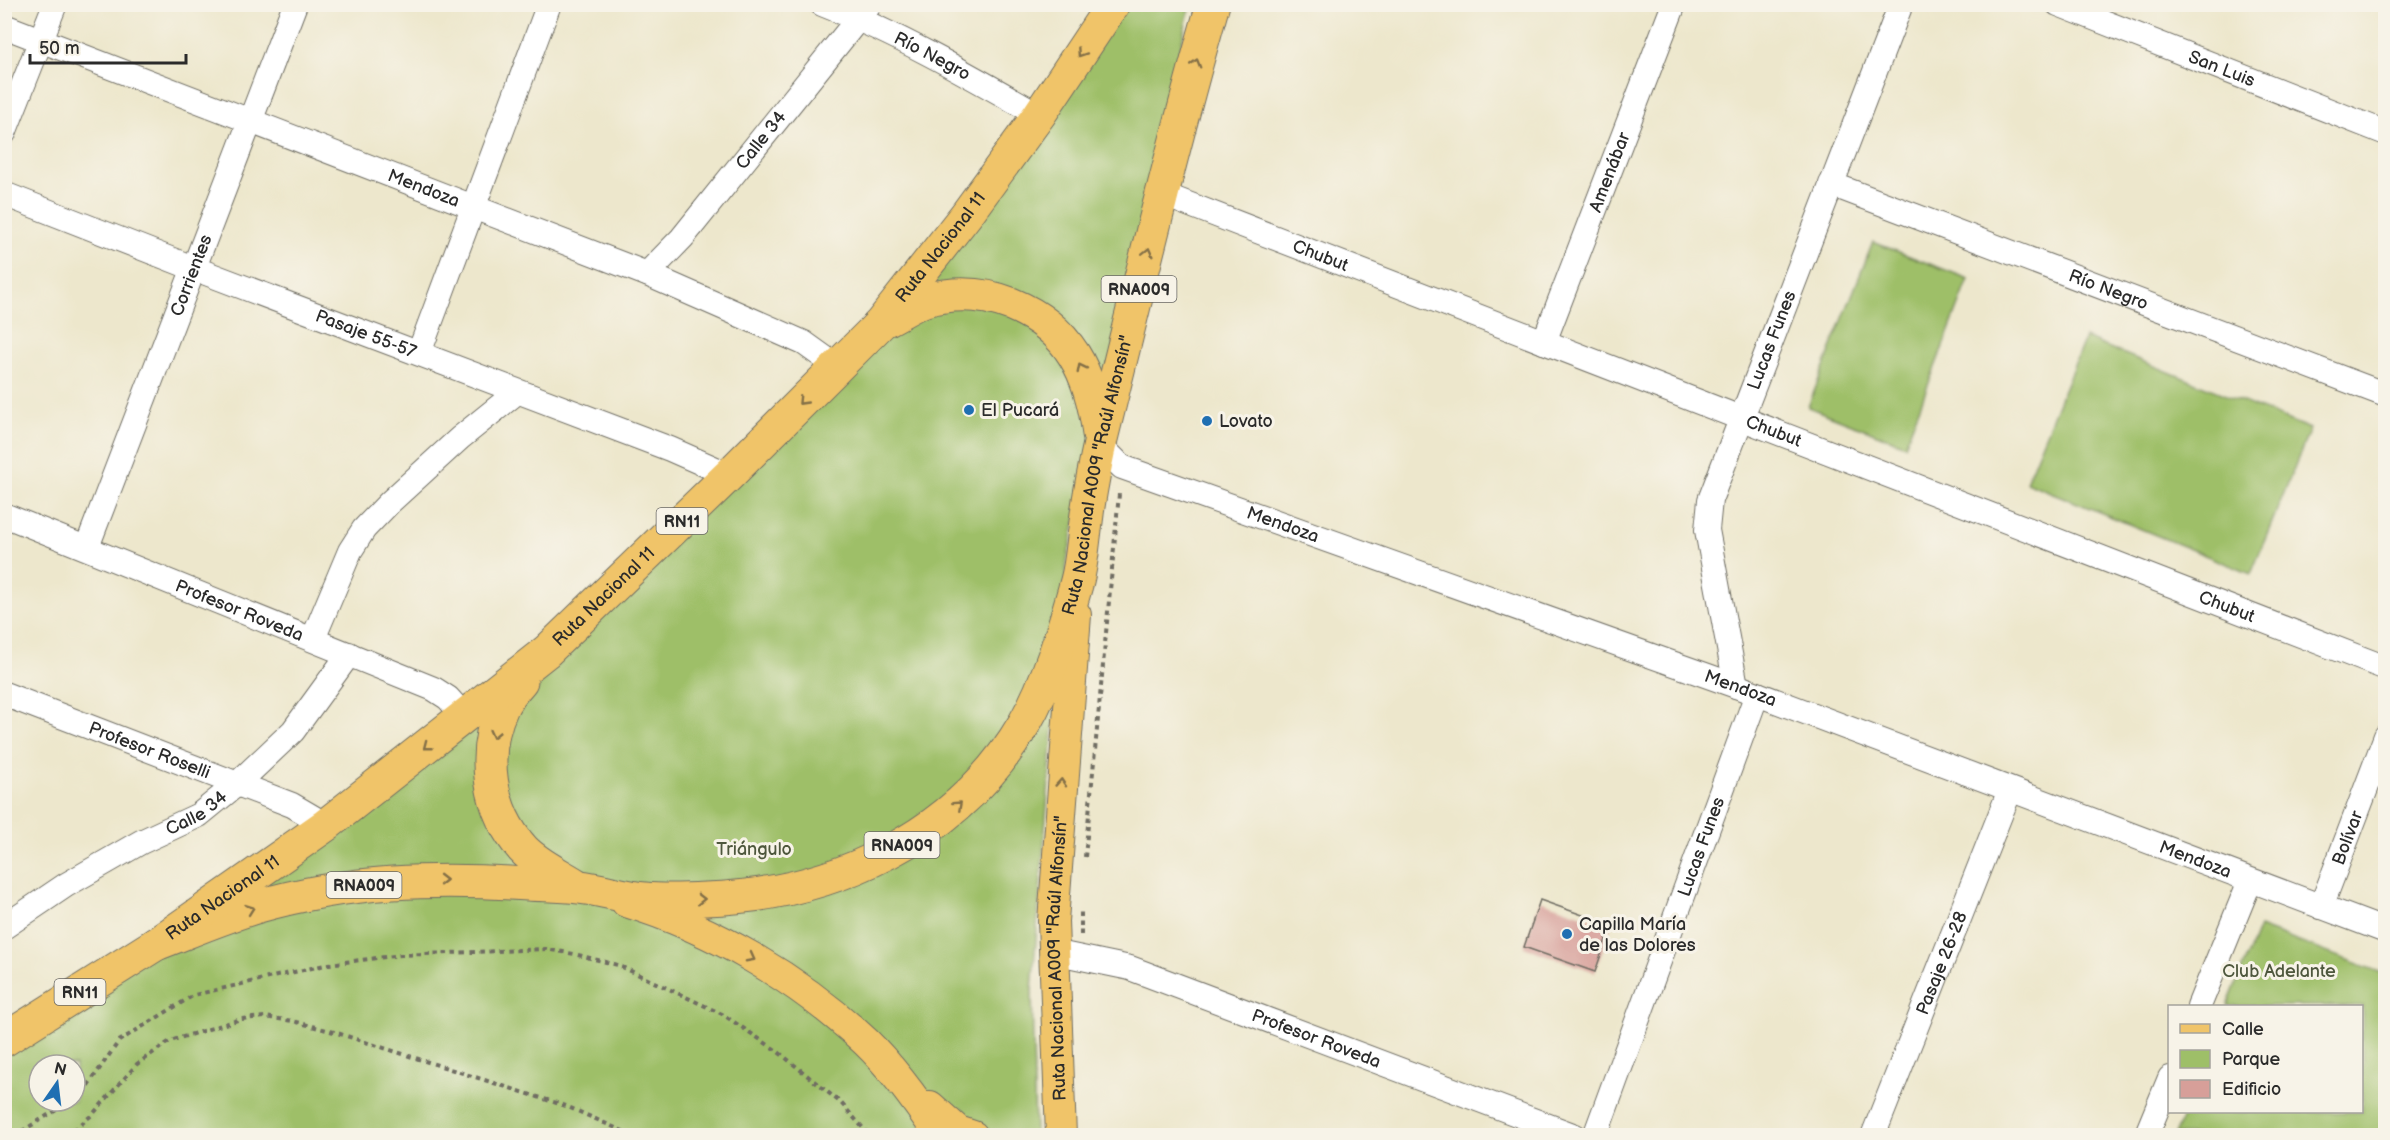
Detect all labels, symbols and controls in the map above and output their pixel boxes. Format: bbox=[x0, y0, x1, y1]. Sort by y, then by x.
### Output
scale bar bbox=[30, 27, 186, 65]
street label: Río Negro bbox=[891, 28, 974, 85]
text: 50 m bbox=[39, 38, 80, 59]
street label: San Luis bbox=[2185, 46, 2258, 91]
one-way arrow bbox=[1076, 47, 1088, 57]
one-way arrow bbox=[1189, 58, 1201, 69]
street label: Calle 34 bbox=[732, 107, 791, 174]
street label: Amenábar bbox=[1585, 129, 1635, 215]
street label: Mendoza bbox=[385, 165, 463, 212]
street label: Ruta Nacional 11 bbox=[891, 188, 990, 307]
street label: Corrientes bbox=[166, 232, 217, 319]
street label: Chubut bbox=[1289, 236, 1352, 276]
one-way arrow bbox=[1141, 247, 1154, 257]
street label: Río Negro bbox=[2066, 265, 2151, 315]
road number: RNA009 bbox=[1102, 276, 1176, 302]
street label: Lucas Funes bbox=[1743, 288, 1801, 393]
street label: Pasaje 55-57 bbox=[312, 305, 419, 363]
street label: Ruta Nacional A009 "Raúl Alfonsín" bbox=[1058, 333, 1137, 618]
one-way arrow bbox=[1077, 364, 1088, 375]
one-way arrow bbox=[798, 394, 809, 405]
place label: El Pucará bbox=[981, 400, 1059, 421]
marker: El Pucará bbox=[962, 403, 976, 417]
place label: Lovato bbox=[1219, 411, 1273, 432]
street label: Chubut bbox=[1743, 411, 1805, 452]
marker: Lovato bbox=[1200, 414, 1214, 428]
street label: Mendoza bbox=[1244, 502, 1322, 547]
road number: RN11 bbox=[656, 508, 708, 534]
street label: Ruta Nacional 11 bbox=[548, 543, 659, 651]
street label: Profesor Roveda bbox=[172, 575, 306, 646]
street label: Chubut bbox=[2196, 587, 2258, 627]
street label: Mendoza bbox=[1702, 666, 1779, 711]
street label: Profesor Roselli bbox=[86, 718, 213, 783]
one-way arrow bbox=[488, 729, 501, 739]
one-way arrow bbox=[423, 739, 434, 750]
one-way arrow bbox=[1055, 779, 1068, 788]
street label: Calle 34 bbox=[163, 786, 232, 840]
street label: Lucas Funes bbox=[1674, 794, 1729, 900]
one-way arrow bbox=[951, 801, 961, 812]
street label: Bolívar bbox=[2328, 808, 2368, 868]
street label: Ruta Nacional A009 "Raúl Alfonsín" bbox=[1043, 815, 1072, 1101]
road number: RNA009 bbox=[864, 832, 940, 858]
street label: Mendoza bbox=[2156, 837, 2234, 883]
park label: Triángulo bbox=[716, 839, 792, 860]
street label: Ruta Nacional 11 bbox=[162, 851, 284, 945]
road number: RNA009 bbox=[326, 872, 401, 898]
one-way arrow bbox=[438, 874, 447, 887]
one-way arrow bbox=[696, 893, 705, 905]
one-way arrow bbox=[245, 903, 255, 916]
street label: Pasaje 26-28 bbox=[1912, 909, 1972, 1018]
place label: Capilla María de las Dolores bbox=[1579, 914, 1696, 956]
marker: Capilla María de las Dolores bbox=[1560, 927, 1574, 941]
one-way arrow bbox=[744, 951, 755, 962]
park label: Club Adelante bbox=[2222, 961, 2336, 982]
road number: RN11 bbox=[54, 979, 106, 1005]
street label: Profesor Roveda bbox=[1249, 1005, 1384, 1073]
legend bbox=[2168, 1005, 2363, 1113]
text: Calle bbox=[2222, 1019, 2264, 1040]
text: Parque bbox=[2222, 1049, 2280, 1070]
north arrow bbox=[27, 1053, 87, 1113]
text: N bbox=[52, 1059, 68, 1081]
text: Edificio bbox=[2222, 1079, 2281, 1100]

